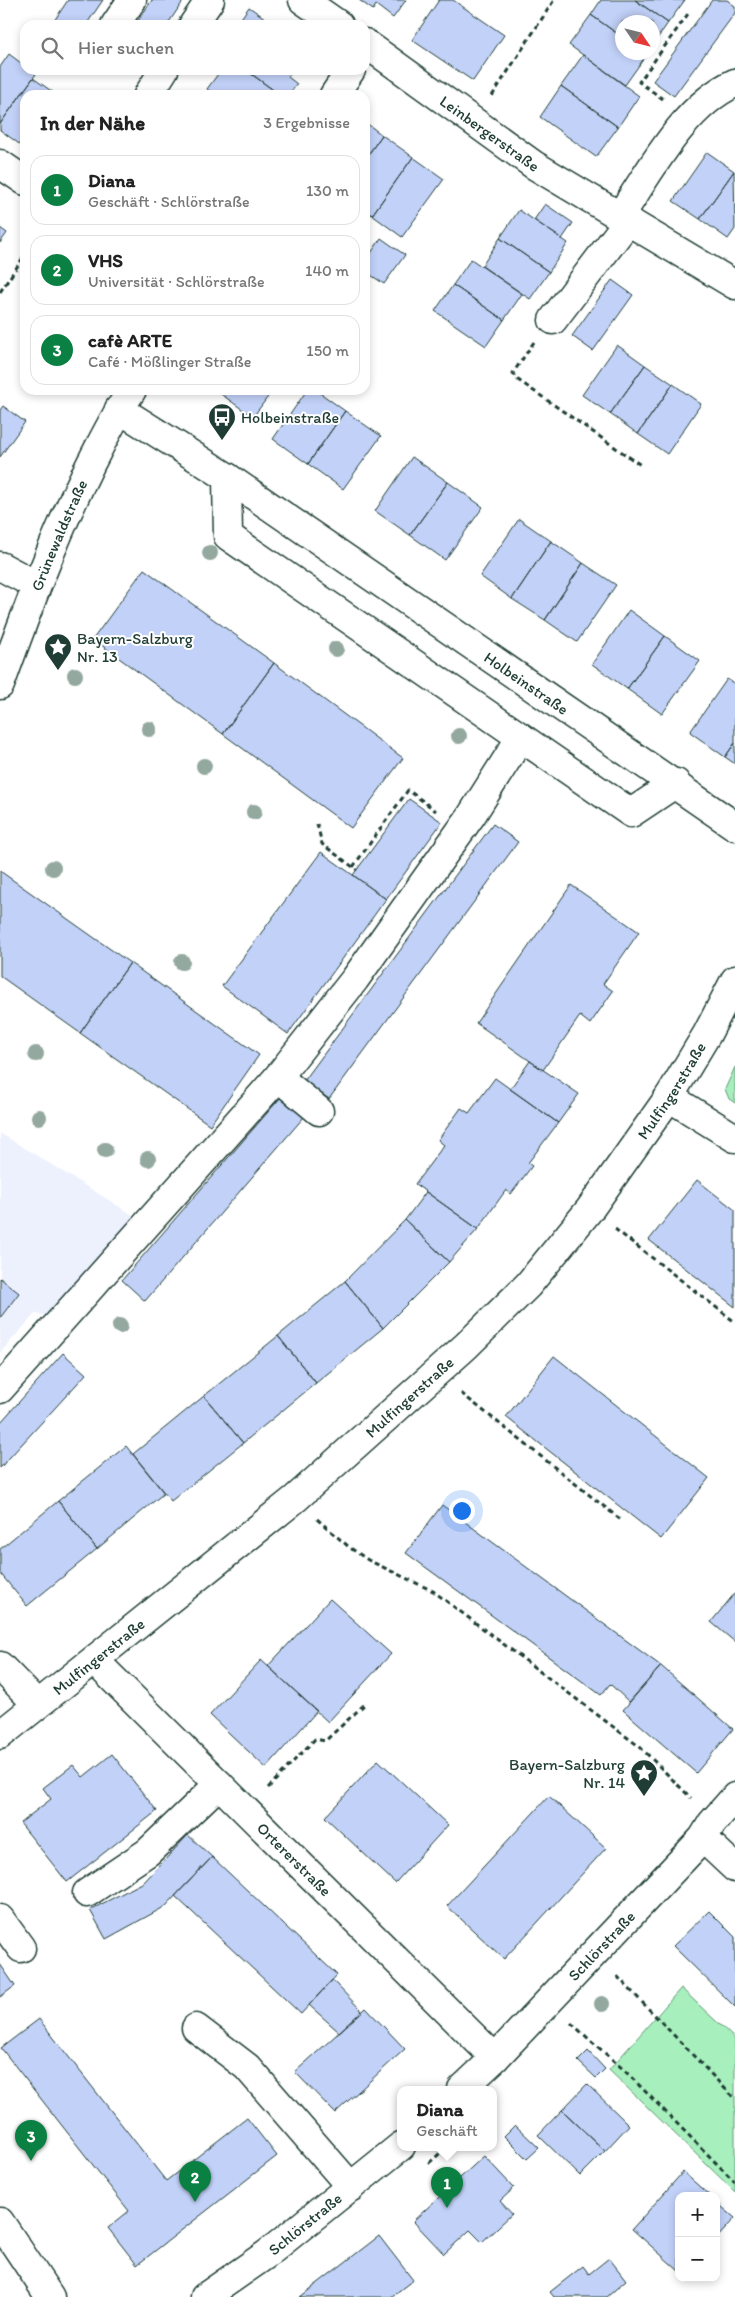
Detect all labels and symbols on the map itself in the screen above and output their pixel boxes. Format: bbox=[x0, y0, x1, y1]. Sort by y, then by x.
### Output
north arrow bbox=[615, 15, 660, 60]
street label: Leinbergerstraße bbox=[436, 91, 543, 176]
bus stop icon: Holbeinstraße bbox=[207, 402, 237, 441]
place label: Holbeinstraße bbox=[241, 408, 339, 427]
street label: Grünewaldstraße bbox=[27, 477, 91, 594]
place label: Bayern-Salzburg Nr. 13 bbox=[77, 629, 194, 666]
place icon: Bayern-Salzburg Nr. 13 bbox=[43, 632, 73, 671]
street label: Holbeinstraße bbox=[480, 648, 572, 719]
street label: Mulfingerstraße bbox=[633, 1039, 710, 1143]
street label: Mulfingerstraße bbox=[361, 1353, 458, 1442]
your location bbox=[449, 1498, 475, 1524]
street label: Mulfingerstraße bbox=[49, 1614, 148, 1699]
place label: Bayern-Salzburg Nr. 14 bbox=[509, 1755, 626, 1792]
place icon: Bayern-Salzburg Nr. 14 bbox=[629, 1758, 659, 1797]
street label: Ortererstraße bbox=[253, 1818, 335, 1900]
street label: Schlörstraße bbox=[564, 1907, 639, 1985]
pin: 3 bbox=[15, 2120, 47, 2161]
pin: 2 bbox=[179, 2161, 211, 2202]
pin: 1 bbox=[431, 2167, 463, 2208]
street label: Schlörstraße bbox=[264, 2189, 346, 2259]

